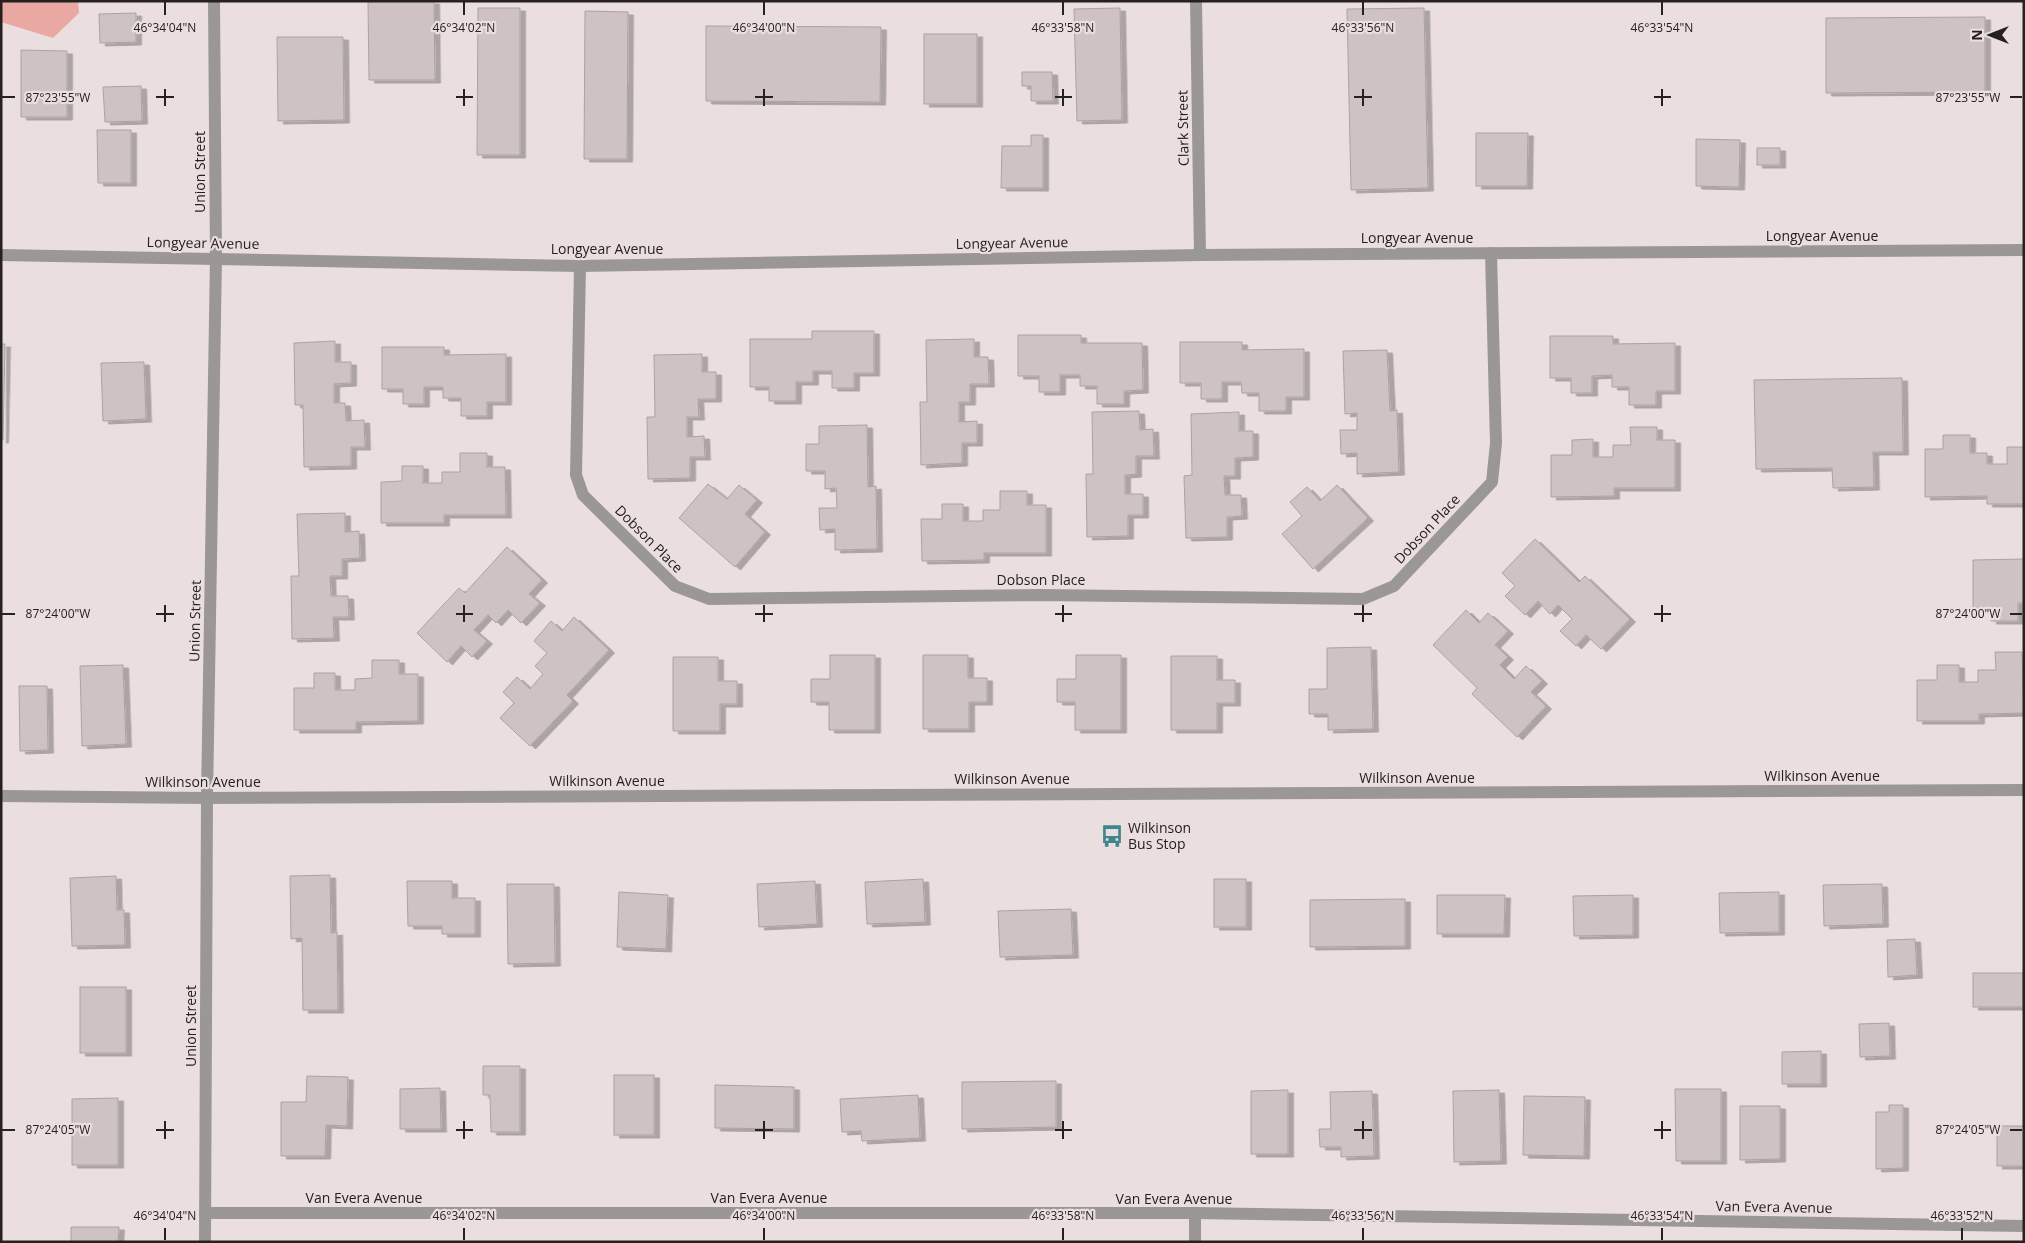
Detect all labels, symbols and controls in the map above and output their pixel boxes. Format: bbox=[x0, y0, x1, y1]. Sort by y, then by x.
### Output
north arrow bbox=[1965, 10, 2015, 60]
text: 46°34'04"N bbox=[134, 19, 196, 36]
text: 46°34'02"N bbox=[433, 19, 495, 36]
text: 46°34'00"N bbox=[733, 19, 795, 36]
text: 46°33'58"N bbox=[1032, 19, 1094, 36]
text: 46°33'56"N bbox=[1332, 19, 1394, 36]
text: 46°33'54"N bbox=[1631, 19, 1693, 36]
text: N bbox=[1967, 29, 1986, 41]
text: 87°23'55"W bbox=[26, 89, 90, 106]
text: 87°23'55"W bbox=[1936, 89, 2000, 106]
street label: Clark Street bbox=[1172, 90, 1193, 166]
street label: Union Street bbox=[190, 131, 209, 213]
street label: Longyear Avenue bbox=[1766, 226, 1878, 245]
street label: Longyear Avenue bbox=[1361, 228, 1473, 247]
street label: Longyear Avenue bbox=[147, 232, 260, 253]
street label: Longyear Avenue bbox=[955, 232, 1069, 253]
street label: Longyear Avenue bbox=[551, 239, 663, 258]
street label: Dobson Place bbox=[1389, 490, 1464, 568]
street label: Dobson Place bbox=[611, 501, 688, 577]
street label: Dobson Place bbox=[997, 570, 1086, 589]
street label: Union Street bbox=[184, 580, 205, 662]
text: 87°24'00"W bbox=[26, 605, 90, 622]
text: 87°24'00"W bbox=[1936, 605, 2000, 622]
street label: Wilkinson Avenue bbox=[1764, 766, 1880, 785]
street label: Wilkinson Avenue bbox=[1359, 768, 1475, 787]
street label: Wilkinson Avenue bbox=[954, 769, 1070, 788]
street label: Wilkinson Avenue bbox=[549, 771, 665, 790]
street label: Wilkinson Avenue bbox=[145, 772, 261, 791]
place label: Wilkinson Bus Stop bbox=[1128, 818, 1191, 853]
bus stop icon: Wilkinson Bus Stop bbox=[1099, 823, 1125, 849]
street label: Union Street bbox=[181, 985, 200, 1067]
text: 87°24'05"W bbox=[26, 1121, 90, 1138]
text: 87°24'05"W bbox=[1936, 1121, 2000, 1138]
street label: Van Evera Avenue bbox=[306, 1188, 423, 1207]
street label: Van Evera Avenue bbox=[711, 1188, 828, 1207]
street label: Van Evera Avenue bbox=[1116, 1189, 1233, 1208]
street label: Van Evera Avenue bbox=[1715, 1196, 1833, 1217]
text: 46°34'04"N bbox=[134, 1207, 196, 1224]
text: 46°34'02"N bbox=[433, 1207, 495, 1224]
text: 46°34'00"N bbox=[733, 1207, 795, 1224]
text: 46°33'58"N bbox=[1032, 1207, 1094, 1224]
text: 46°33'56"N bbox=[1332, 1207, 1394, 1224]
text: 46°33'54"N bbox=[1631, 1207, 1693, 1224]
text: 46°33'52"N bbox=[1931, 1207, 1993, 1224]

